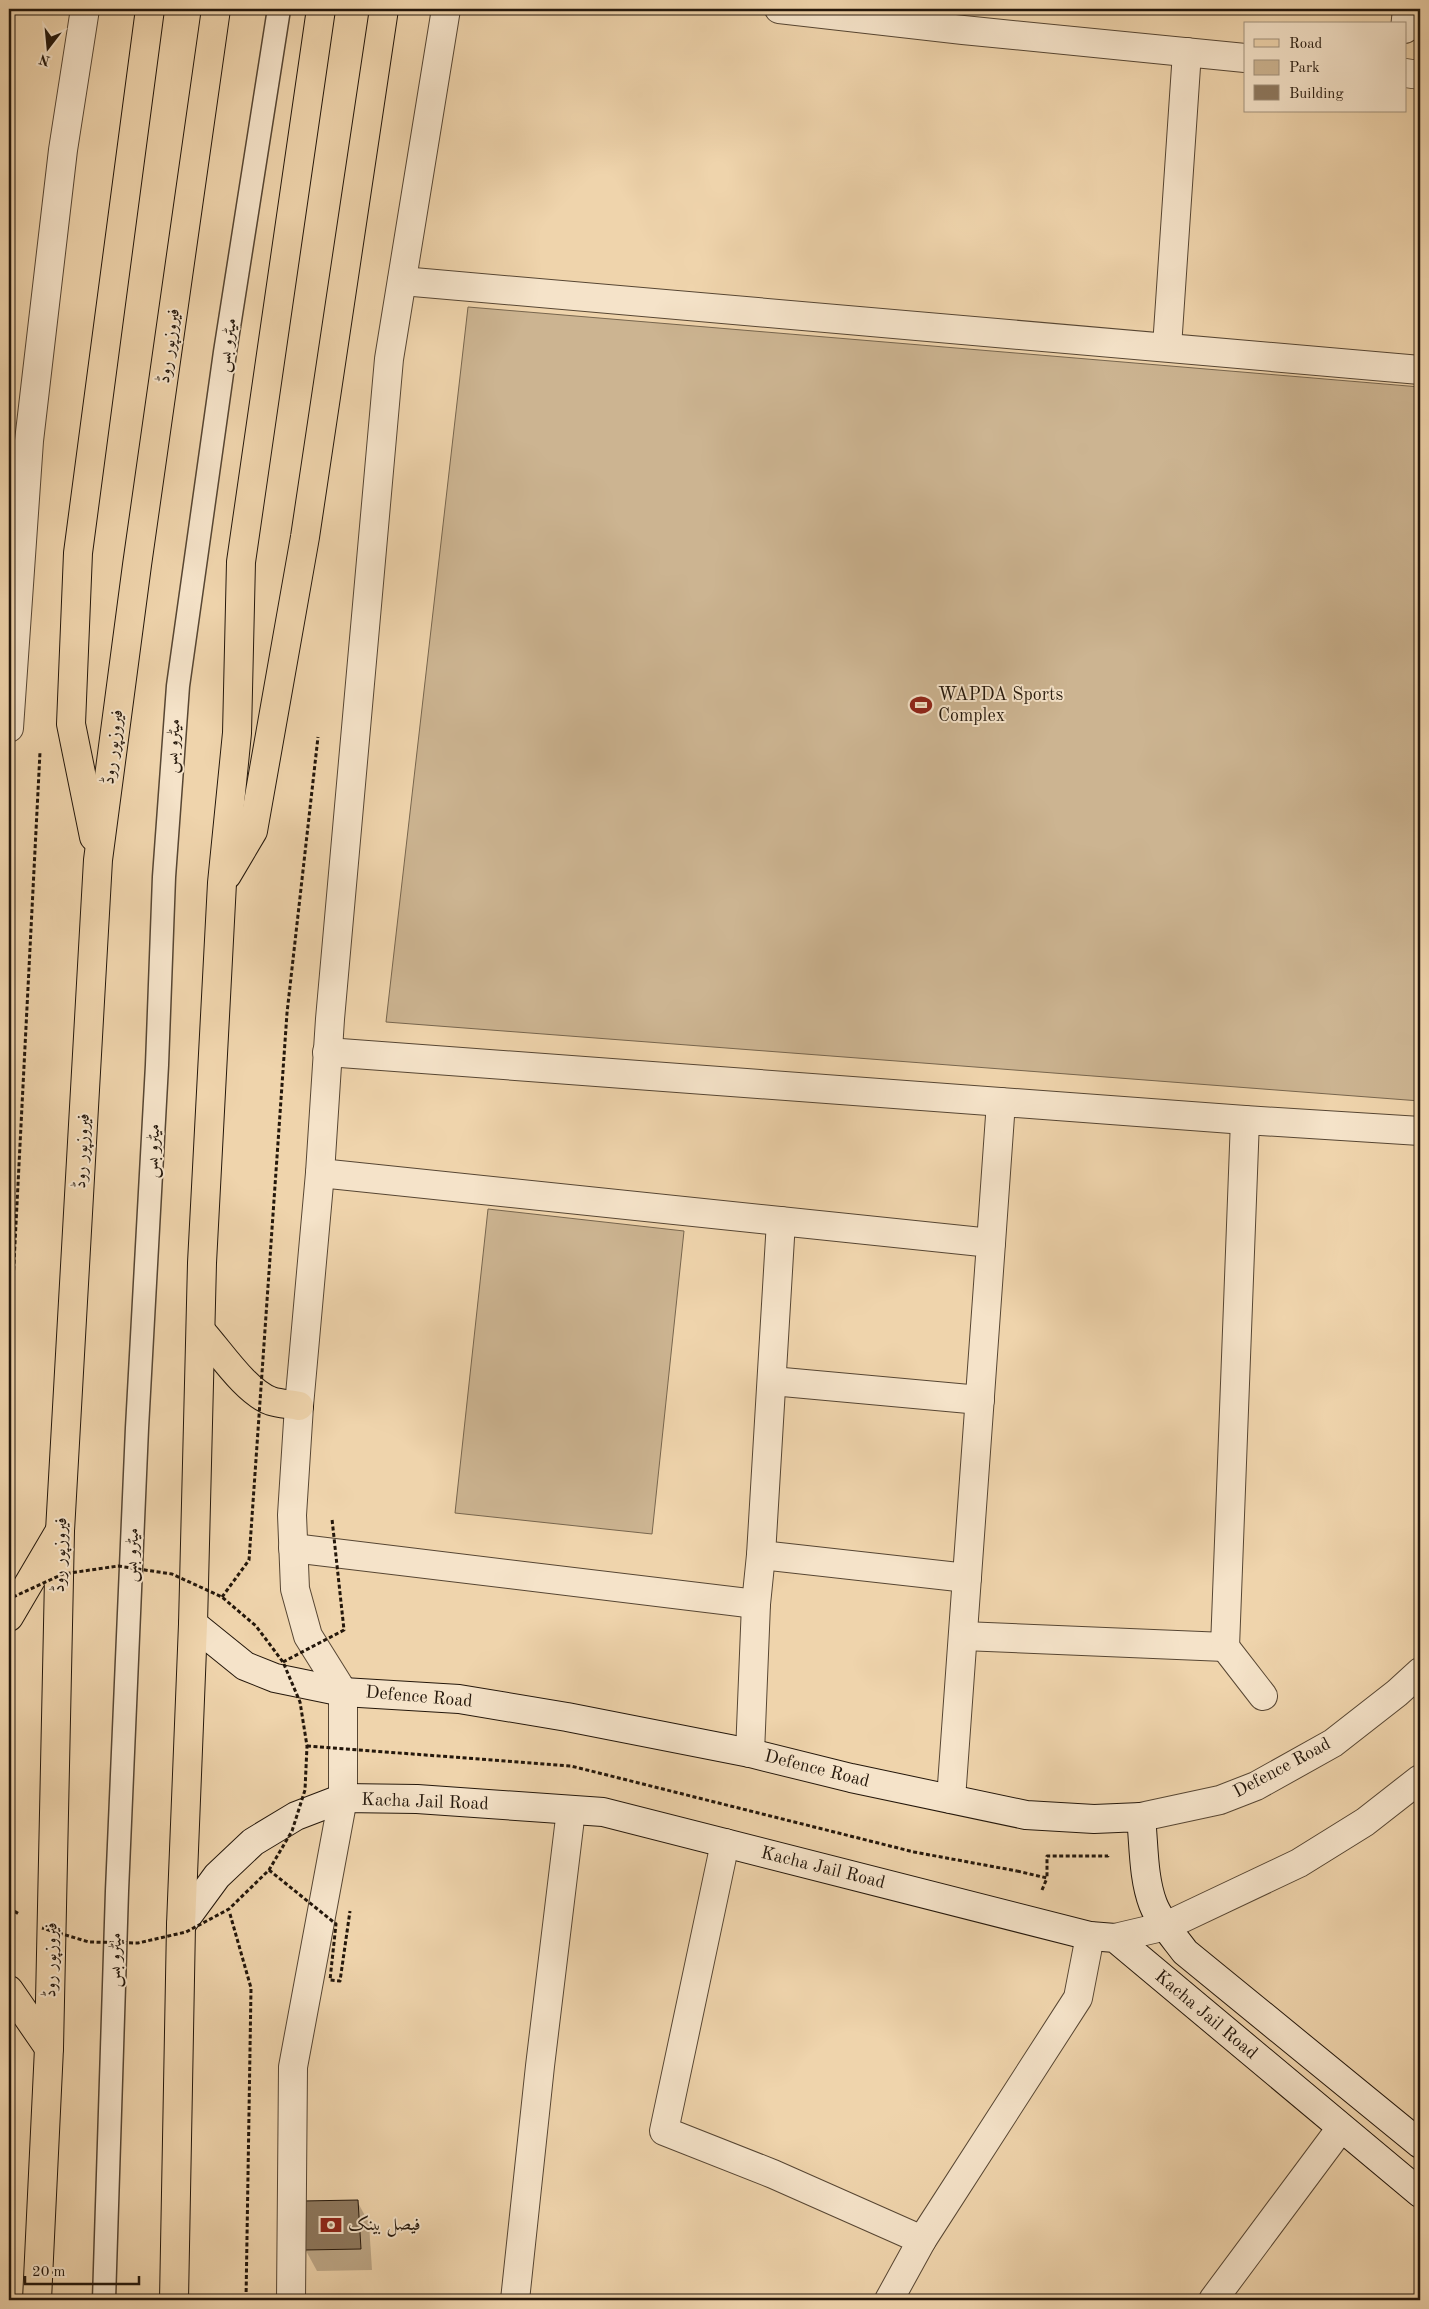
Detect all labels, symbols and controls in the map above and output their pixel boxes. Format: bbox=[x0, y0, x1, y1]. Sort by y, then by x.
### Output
north arrow bbox=[22, 22, 72, 72]
legend bbox=[1244, 22, 1406, 112]
text: Road bbox=[1289, 37, 1323, 52]
text: N bbox=[37, 51, 52, 68]
text: Park bbox=[1289, 61, 1320, 76]
text: Building bbox=[1289, 87, 1344, 102]
street label: فیروزپور روڈ bbox=[153, 307, 186, 385]
street label: میٹرو بس bbox=[214, 317, 242, 374]
place label: WAPDA Sports Complex bbox=[938, 686, 1063, 725]
sports icon: WAPDA Sports Complex bbox=[908, 692, 934, 718]
street label: فیروزپور روڈ bbox=[97, 708, 130, 786]
street label: میٹرو بس bbox=[162, 718, 186, 774]
street label: فیروزپور روڈ bbox=[69, 1113, 96, 1189]
street label: میٹرو بس bbox=[143, 1123, 165, 1179]
street label: فیروزپور روڈ bbox=[48, 1517, 73, 1593]
street label: میٹرو بس bbox=[122, 1527, 144, 1583]
street label: Defence Road bbox=[365, 1683, 473, 1711]
street label: Defence Road bbox=[1230, 1735, 1334, 1801]
street label: Defence Road bbox=[763, 1747, 871, 1791]
street label: Kacha Jail Road bbox=[361, 1791, 489, 1813]
street label: Kacha Jail Road bbox=[759, 1844, 887, 1892]
street label: فیروزپور روڈ bbox=[39, 1922, 64, 1998]
street label: میٹرو بس bbox=[105, 1932, 127, 1988]
street label: Kacha Jail Road bbox=[1151, 1967, 1261, 2063]
bank icon: فیصل بینک bbox=[318, 2212, 344, 2238]
place label: فیصل بینک bbox=[348, 2215, 421, 2237]
scale bar bbox=[25, 2254, 139, 2286]
text: 20 m bbox=[32, 2265, 66, 2280]

